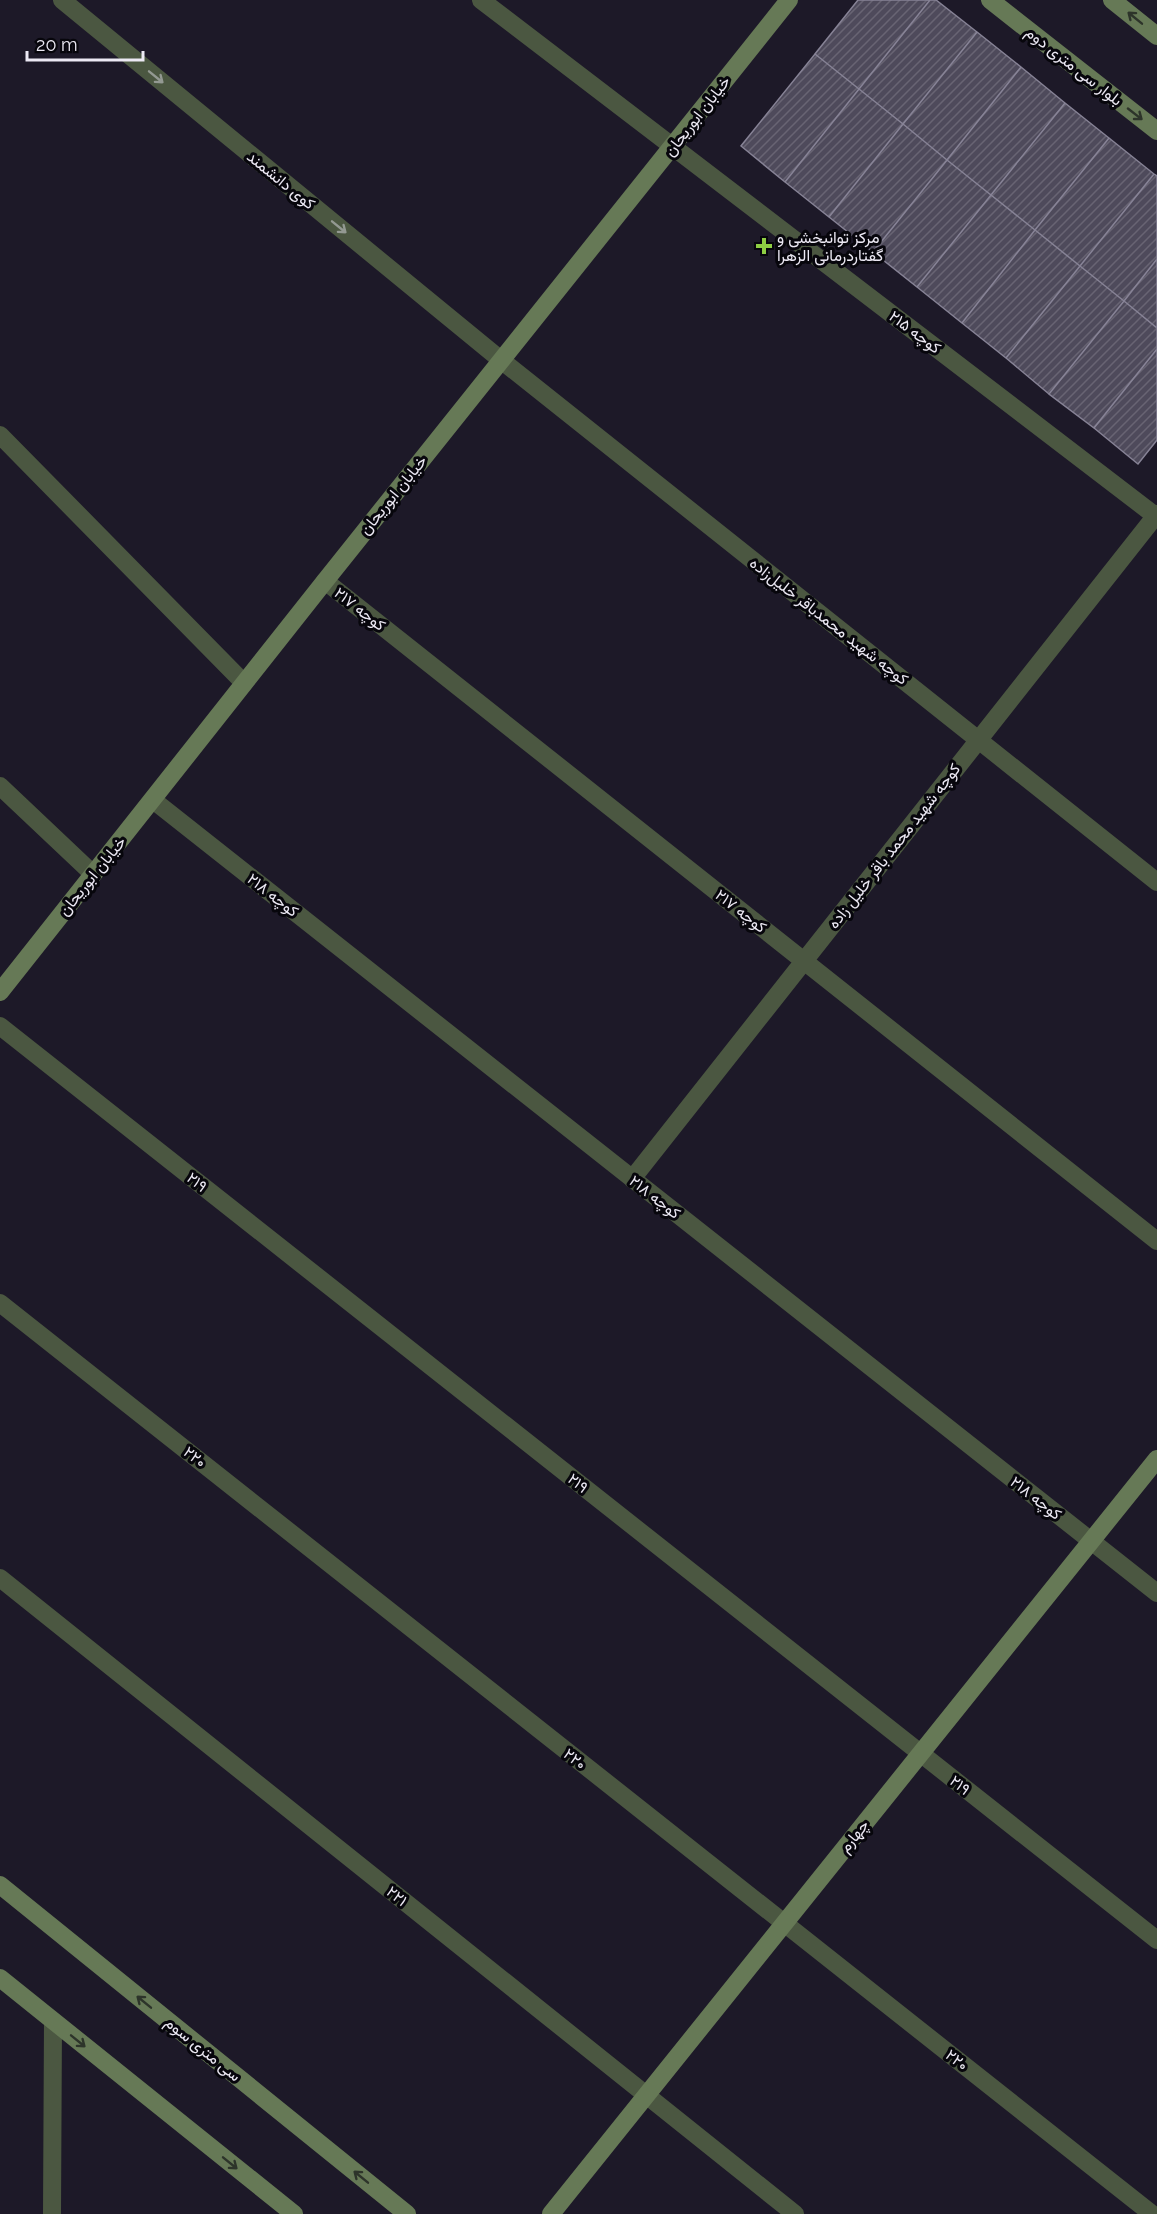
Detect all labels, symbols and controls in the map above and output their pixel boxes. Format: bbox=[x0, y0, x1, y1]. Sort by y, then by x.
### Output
one-way arrow bbox=[1127, 11, 1143, 24]
street label: بلوار سی متری دوم bbox=[1021, 22, 1126, 110]
scale bar bbox=[27, 24, 142, 62]
text: 20 m bbox=[36, 34, 78, 55]
one-way arrow bbox=[148, 70, 163, 84]
street label: خیابان ابوریحان bbox=[660, 72, 735, 160]
one-way arrow bbox=[1127, 108, 1143, 121]
street label: کوی دانشمند bbox=[242, 147, 319, 214]
one-way arrow bbox=[331, 221, 347, 234]
place label: مرکز توانبخشی و گفتاردرمانی الزهرا bbox=[777, 228, 883, 266]
marker: مرکز توانبخشی و گفتاردرمانی الزهرا bbox=[755, 237, 773, 255]
street label: کوچه ۲۱۵ bbox=[884, 306, 945, 359]
street label: خیابان ابوریحان bbox=[355, 451, 432, 539]
street label: کوچه شهید محمدباقر خلیل‌زاده bbox=[745, 553, 912, 690]
street label: کوچه ۲۱۷ bbox=[329, 583, 389, 636]
street label: کوچه شهید محمد باقر خلیل زاده bbox=[824, 760, 966, 934]
street label: خیابان ابوریحان bbox=[54, 832, 131, 920]
street label: کوچه ۲۱۸ bbox=[242, 869, 302, 922]
street label: کوچه ۲۱۷ bbox=[710, 885, 770, 938]
street label: ۲۱۹ bbox=[183, 1168, 211, 1196]
street label: کوچه ۲۱۸ bbox=[624, 1171, 684, 1224]
street label: ۲۲۰ bbox=[180, 1442, 210, 1472]
street label: ۲۱۹ bbox=[564, 1469, 592, 1497]
street label: کوچه ۲۱۸ bbox=[1005, 1472, 1065, 1525]
street label: ۲۲۰ bbox=[560, 1744, 590, 1774]
street label: ۲۱۹ bbox=[946, 1771, 974, 1799]
street label: چهارم bbox=[835, 1816, 875, 1857]
street label: ۲۲۱ bbox=[383, 1882, 411, 1910]
one-way arrow bbox=[137, 1995, 153, 2008]
street label: سی متری سوم bbox=[161, 2013, 245, 2086]
one-way arrow bbox=[70, 2034, 86, 2047]
street label: ۲۲۰ bbox=[942, 2045, 972, 2075]
one-way arrow bbox=[222, 2156, 238, 2169]
one-way arrow bbox=[354, 2171, 370, 2184]

